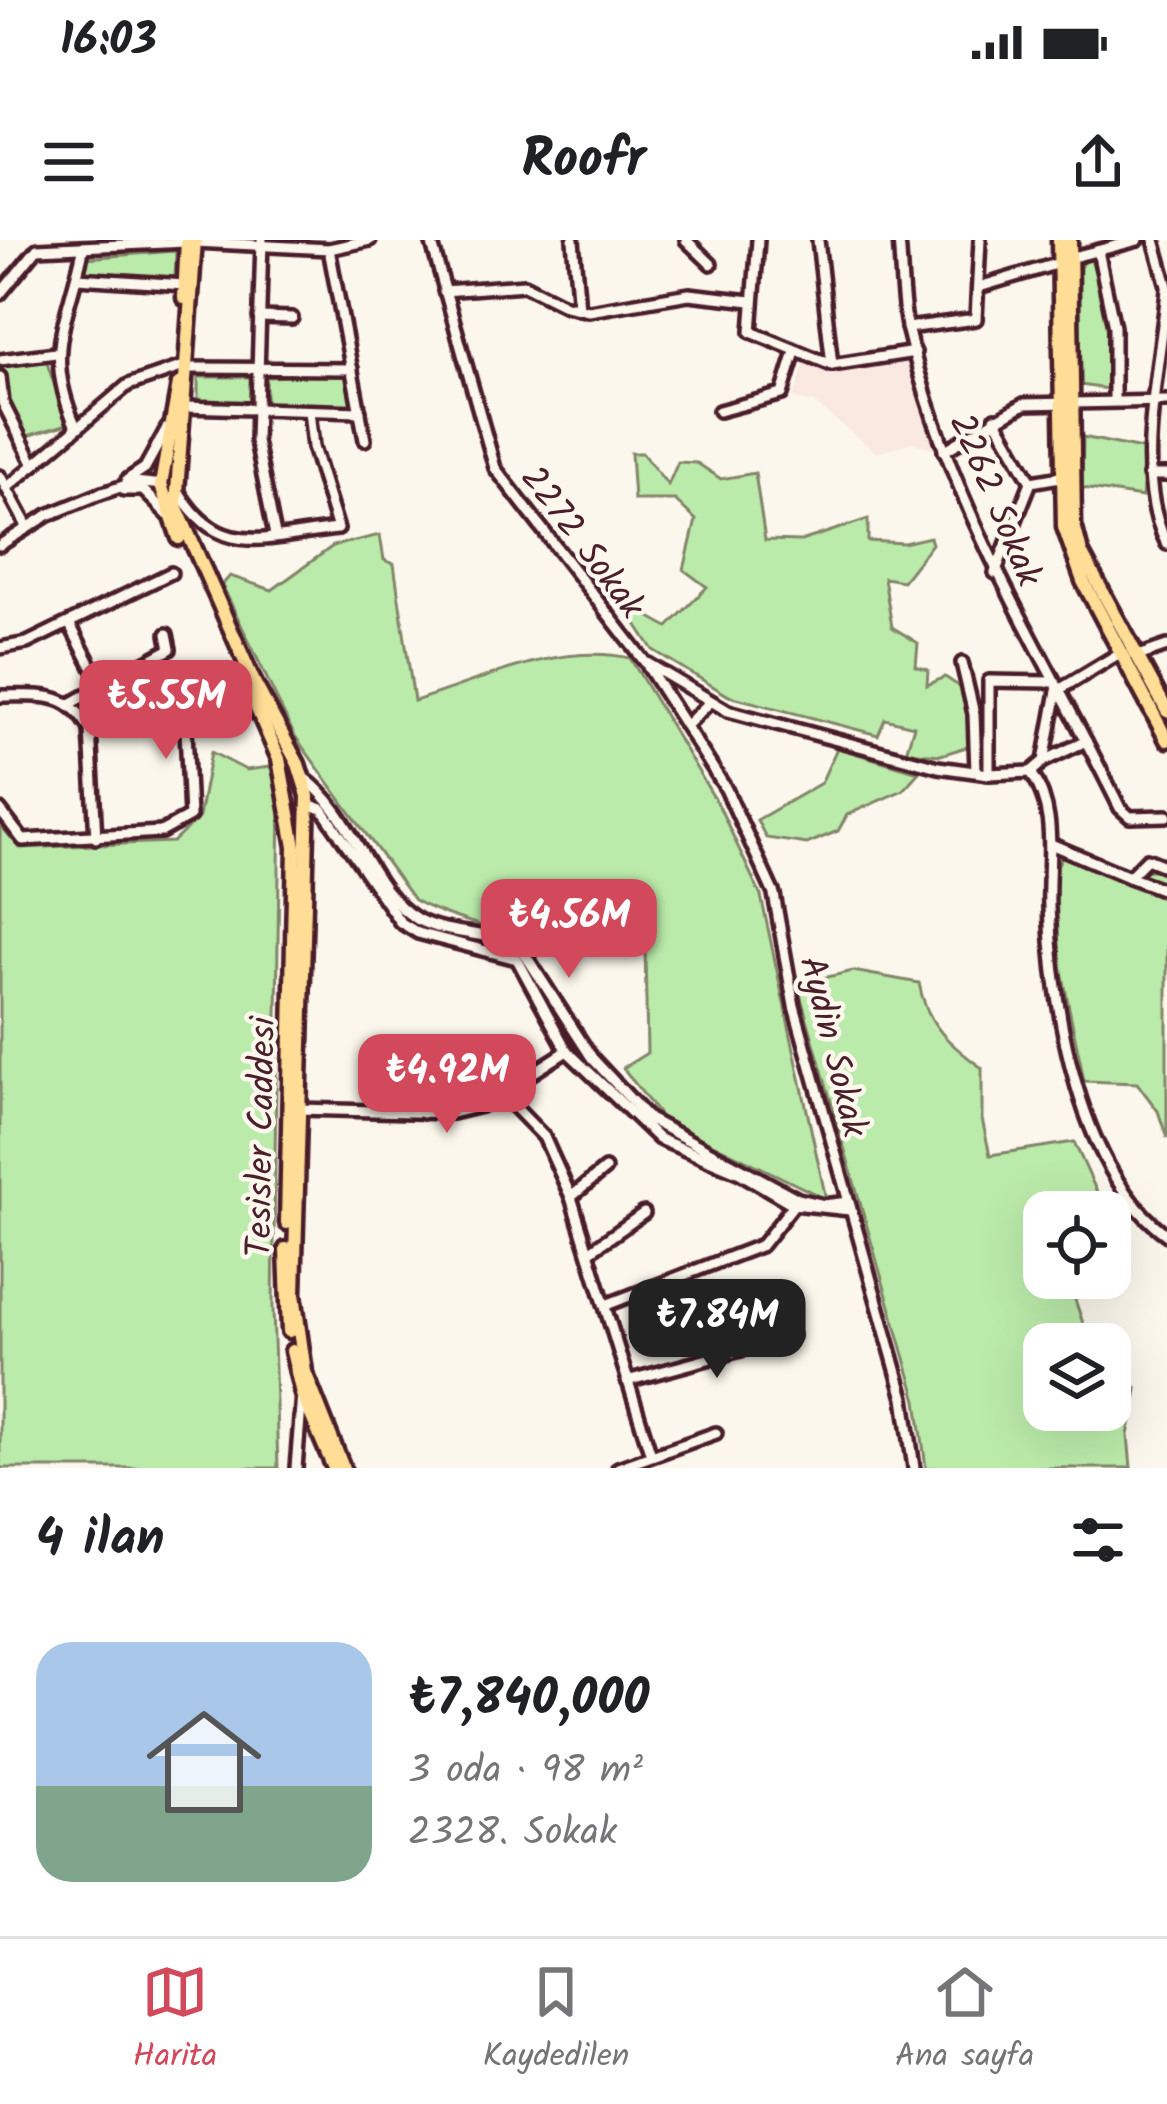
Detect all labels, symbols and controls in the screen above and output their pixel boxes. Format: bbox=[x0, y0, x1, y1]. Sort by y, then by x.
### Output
text: 16:03 bbox=[60, 6, 157, 78]
text: Roofr bbox=[521, 119, 646, 205]
icon: menu bbox=[36, 129, 102, 195]
icon: share bbox=[1065, 129, 1131, 195]
street label: 2262 Sokak bbox=[932, 405, 1056, 597]
street label: 2272 Sokak bbox=[504, 454, 659, 633]
pin: ₺5.55M bbox=[68, 660, 264, 762]
text: ₺5.55M bbox=[106, 668, 226, 730]
pin: ₺4.56M bbox=[471, 879, 667, 981]
text: ₺4.56M bbox=[508, 887, 630, 949]
street label: Aydin Sokak bbox=[782, 950, 882, 1145]
street label: Tesisler Caddesi bbox=[232, 1015, 293, 1258]
pin: ₺4.92M bbox=[349, 1034, 545, 1136]
text: ₺4.92M bbox=[385, 1042, 509, 1104]
map controls bbox=[1023, 1191, 1131, 1431]
button: locate bbox=[1023, 1191, 1131, 1299]
pin: ₺7.84M bbox=[619, 1279, 815, 1381]
text: ₺7.84M bbox=[656, 1287, 778, 1349]
button: layers bbox=[1023, 1323, 1131, 1431]
text: 4 ilan bbox=[36, 1500, 165, 1581]
icon: filters bbox=[1065, 1507, 1131, 1573]
text: ₺7,840,000 bbox=[408, 1660, 650, 1741]
icon: home bbox=[132, 1690, 276, 1834]
text: 3 oda · 98 m² bbox=[408, 1741, 643, 1803]
text: 2328. Sokak bbox=[408, 1803, 617, 1865]
tab: Harita bbox=[133, 1959, 217, 2084]
tab: Kaydedilen bbox=[483, 1959, 629, 2084]
tab: Ana sayfa bbox=[895, 1959, 1034, 2084]

